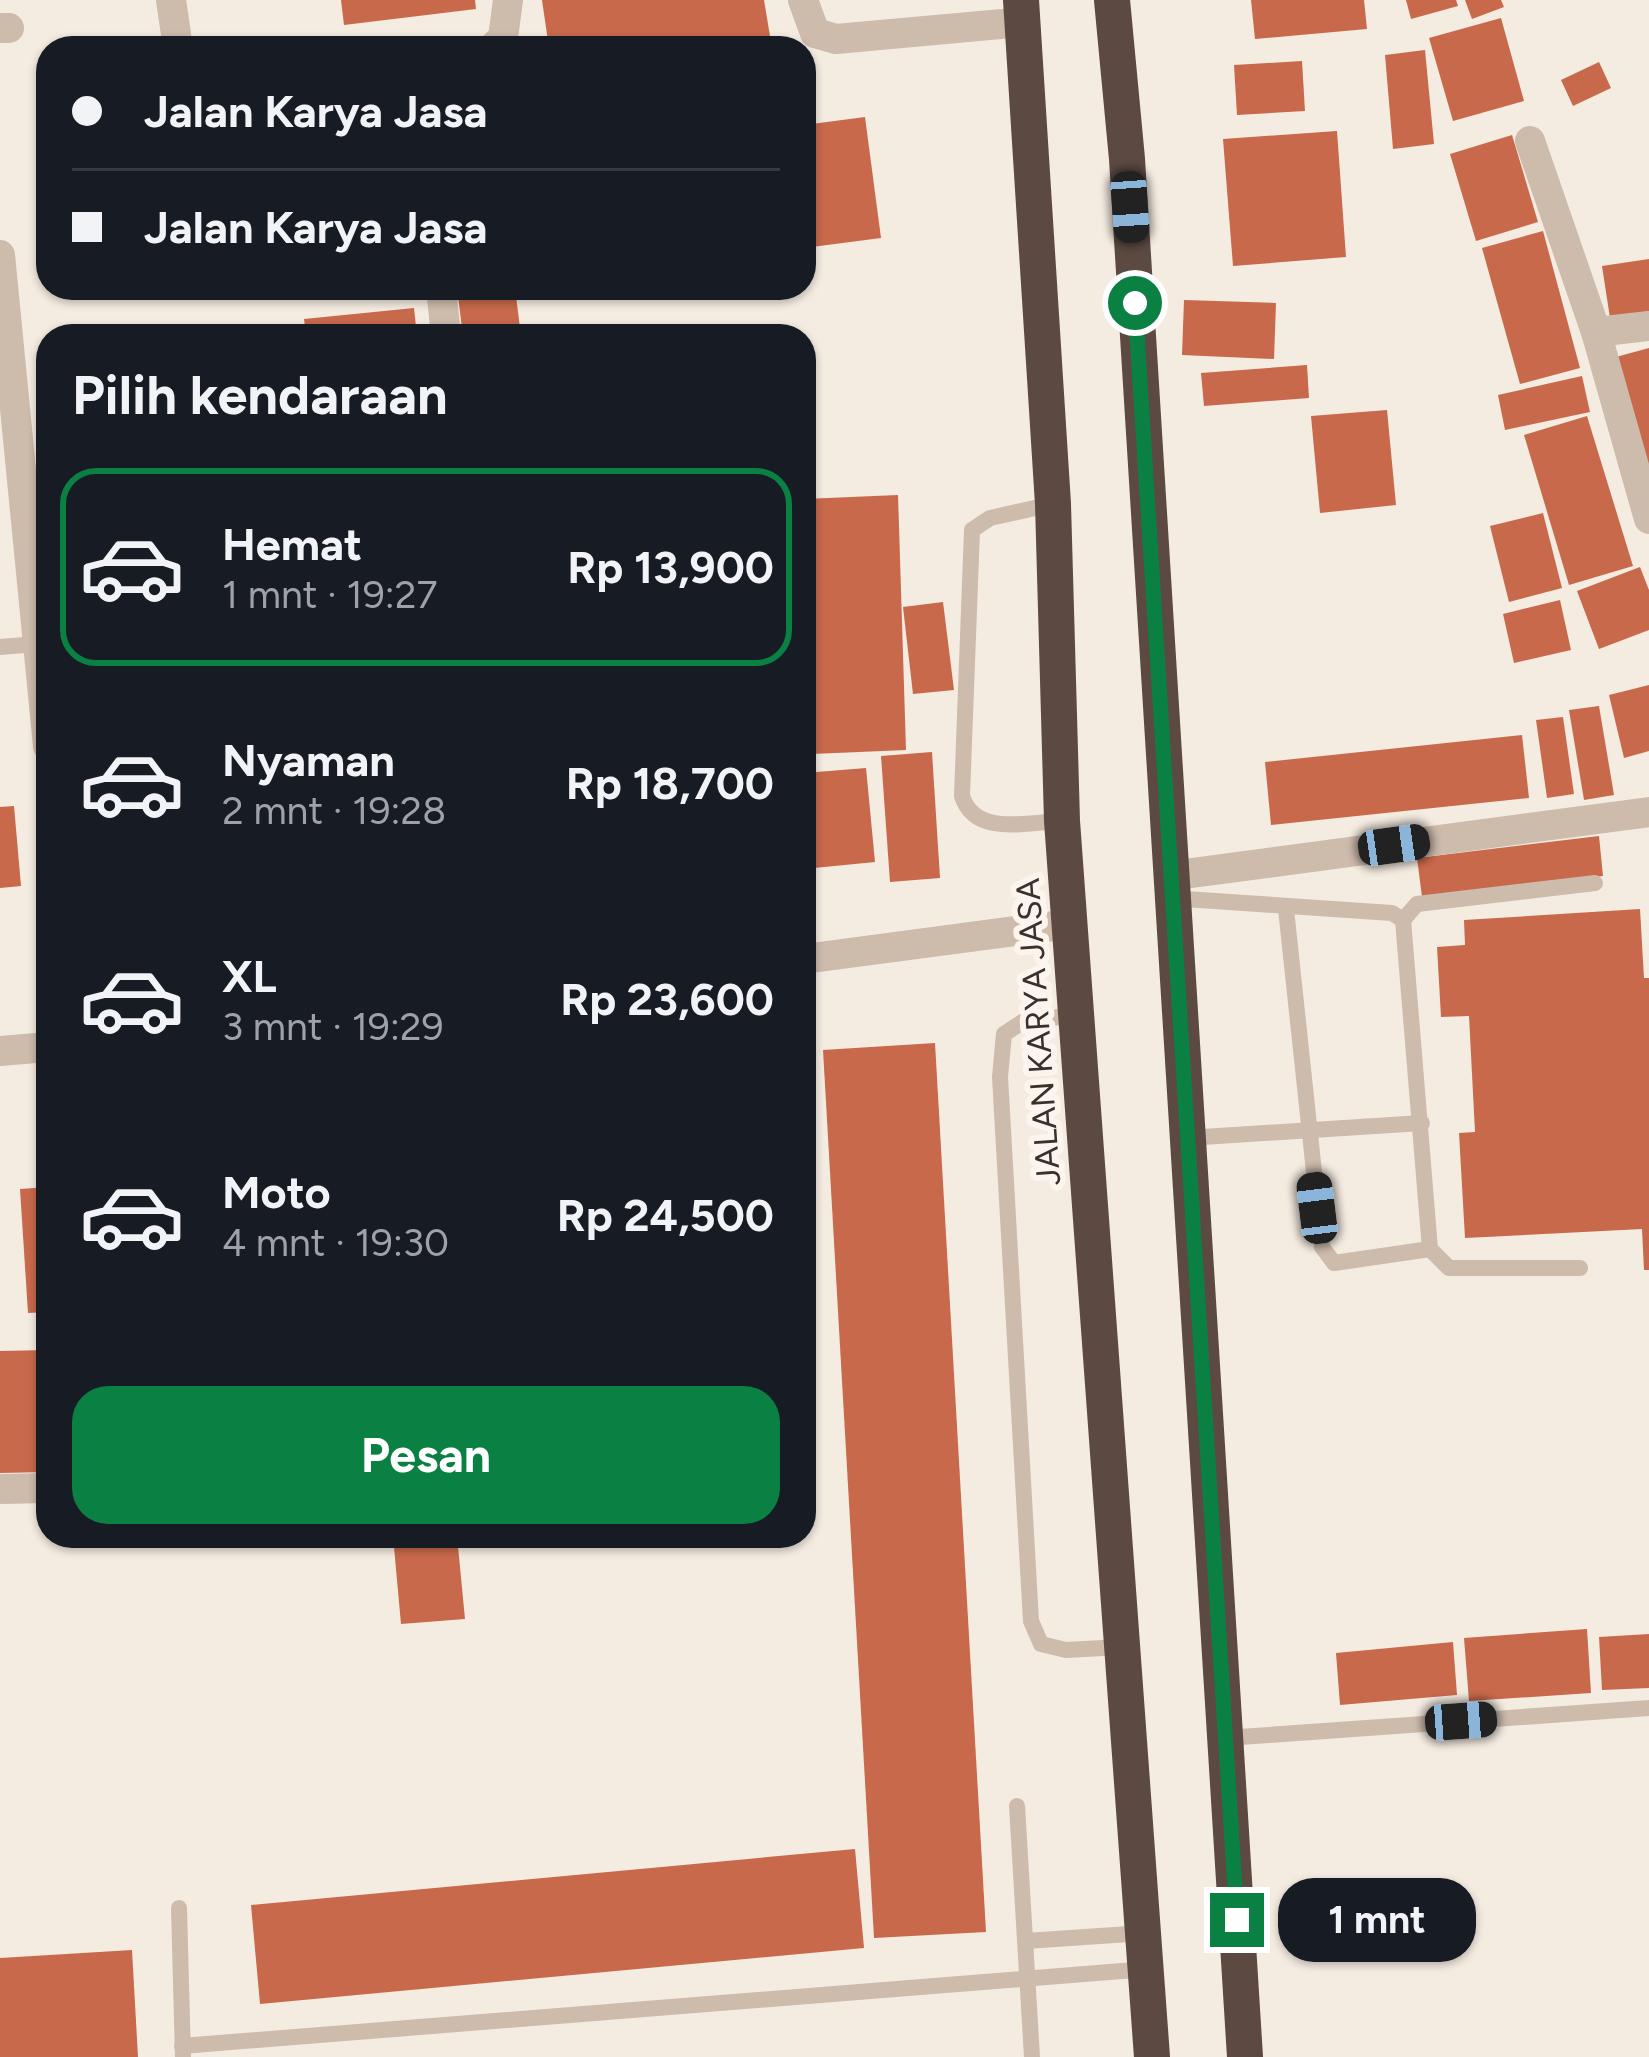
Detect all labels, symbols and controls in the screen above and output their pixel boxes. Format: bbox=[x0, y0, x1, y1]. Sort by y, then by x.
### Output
text: Jalan Karya Jasa bbox=[144, 84, 488, 138]
car bbox=[1110, 170, 1150, 244]
text: Jalan Karya Jasa bbox=[144, 200, 488, 254]
route start bbox=[1108, 276, 1162, 330]
text: Pilih kendaraan bbox=[72, 363, 448, 428]
icon: car bbox=[78, 513, 186, 621]
text: Hemat bbox=[222, 517, 362, 571]
text: Rp 13,900 bbox=[567, 540, 774, 594]
text: 1 mnt · 19:27 bbox=[222, 571, 437, 618]
icon: car bbox=[78, 729, 186, 837]
text: Nyaman bbox=[222, 733, 395, 787]
text: Rp 18,700 bbox=[566, 756, 774, 810]
text: 2 mnt · 19:28 bbox=[222, 787, 446, 834]
car bbox=[1356, 822, 1432, 868]
street label: JALAN KARYA JASA bbox=[1008, 876, 1068, 1187]
icon: car bbox=[78, 945, 186, 1053]
text: XL bbox=[222, 949, 277, 1003]
text: Rp 23,600 bbox=[560, 972, 774, 1026]
text: 3 mnt · 19:29 bbox=[222, 1003, 444, 1050]
icon: car bbox=[78, 1161, 186, 1269]
text: Moto bbox=[222, 1165, 331, 1219]
car bbox=[1295, 1170, 1339, 1246]
text: Rp 24,500 bbox=[557, 1188, 774, 1242]
text: 4 mnt · 19:30 bbox=[222, 1219, 449, 1266]
button: Pesan bbox=[72, 1386, 780, 1524]
car bbox=[1424, 1701, 1498, 1741]
callout: 1 mnt bbox=[1279, 1878, 1477, 1962]
route end bbox=[1210, 1893, 1264, 1947]
text: 1 mnt bbox=[1328, 1896, 1426, 1943]

